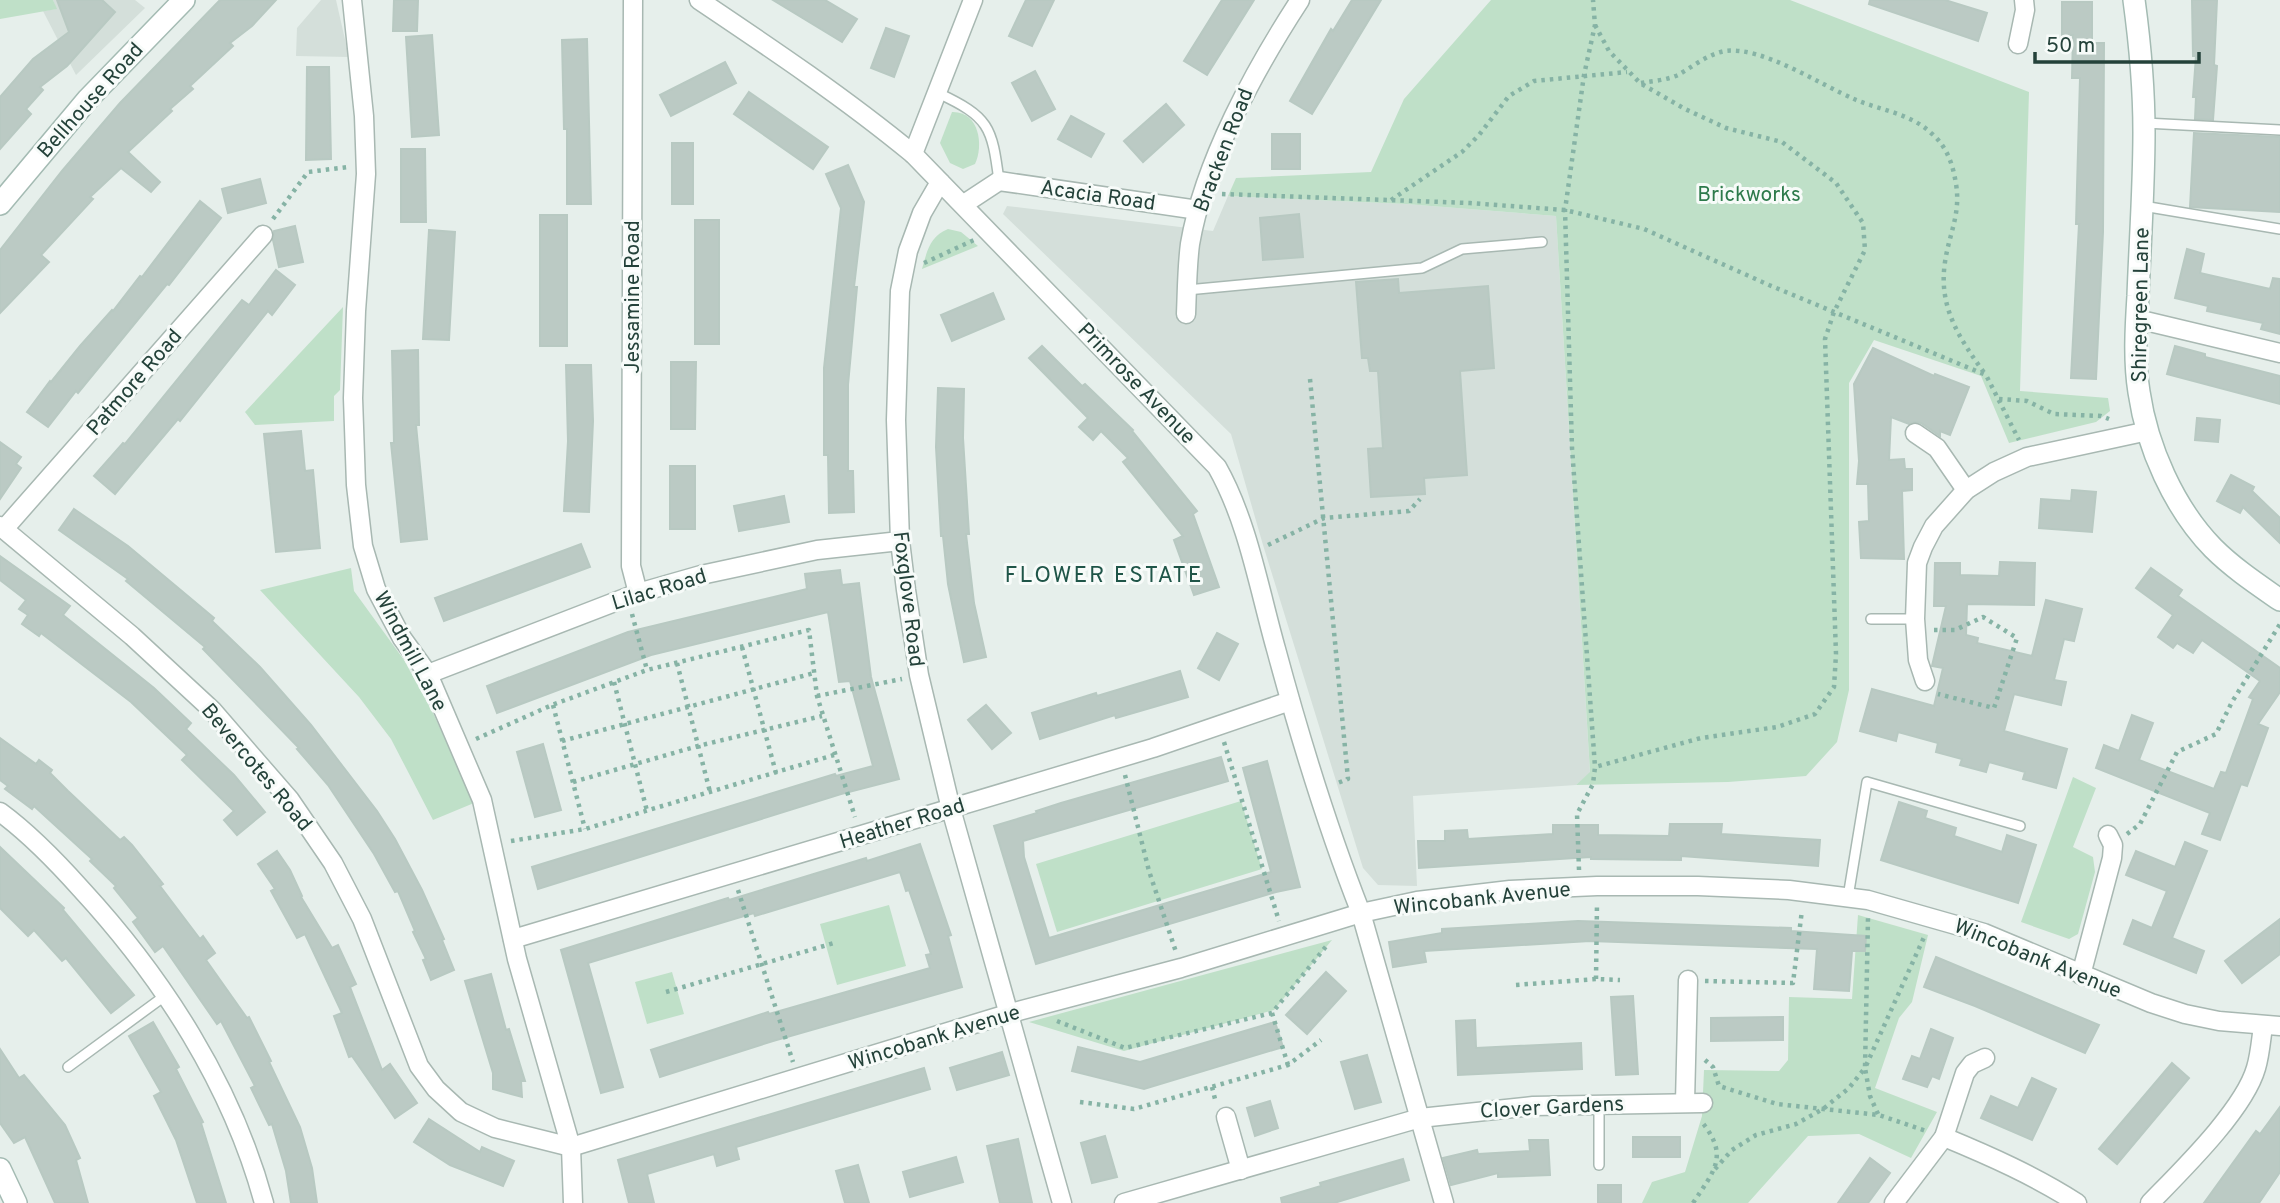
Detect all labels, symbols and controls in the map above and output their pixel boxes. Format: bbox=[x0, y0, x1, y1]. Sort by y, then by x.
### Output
scale bar bbox=[2035, 21, 2200, 65]
text: 50 m bbox=[2046, 33, 2095, 60]
street label: Bellhouse Road bbox=[32, 38, 150, 164]
street label: Bracken Road bbox=[1188, 85, 1260, 216]
street label: Acacia Road bbox=[1038, 175, 1157, 218]
park label: Brickworks bbox=[1697, 182, 1801, 209]
street label: Jessamine Road bbox=[620, 220, 647, 374]
street label: Shiregreen Lane bbox=[2127, 227, 2156, 383]
street label: Primrose Avenue bbox=[1071, 317, 1201, 451]
street label: Patmore Road bbox=[81, 324, 189, 442]
street label: Foxglove Road bbox=[886, 530, 929, 668]
district label: FLOWER ESTATE bbox=[1004, 562, 1204, 591]
street label: Lilac Road bbox=[609, 563, 710, 618]
street label: Windmill Lane bbox=[367, 587, 453, 717]
street label: Bevercotes Road bbox=[194, 698, 317, 838]
street label: Heather Road bbox=[837, 793, 968, 856]
street label: Wincobank Avenue bbox=[1392, 877, 1572, 922]
street label: Wincobank Avenue bbox=[1950, 913, 2125, 1005]
street label: Wincobank Avenue bbox=[845, 999, 1024, 1077]
street label: Clover Gardens bbox=[1479, 1091, 1625, 1126]

